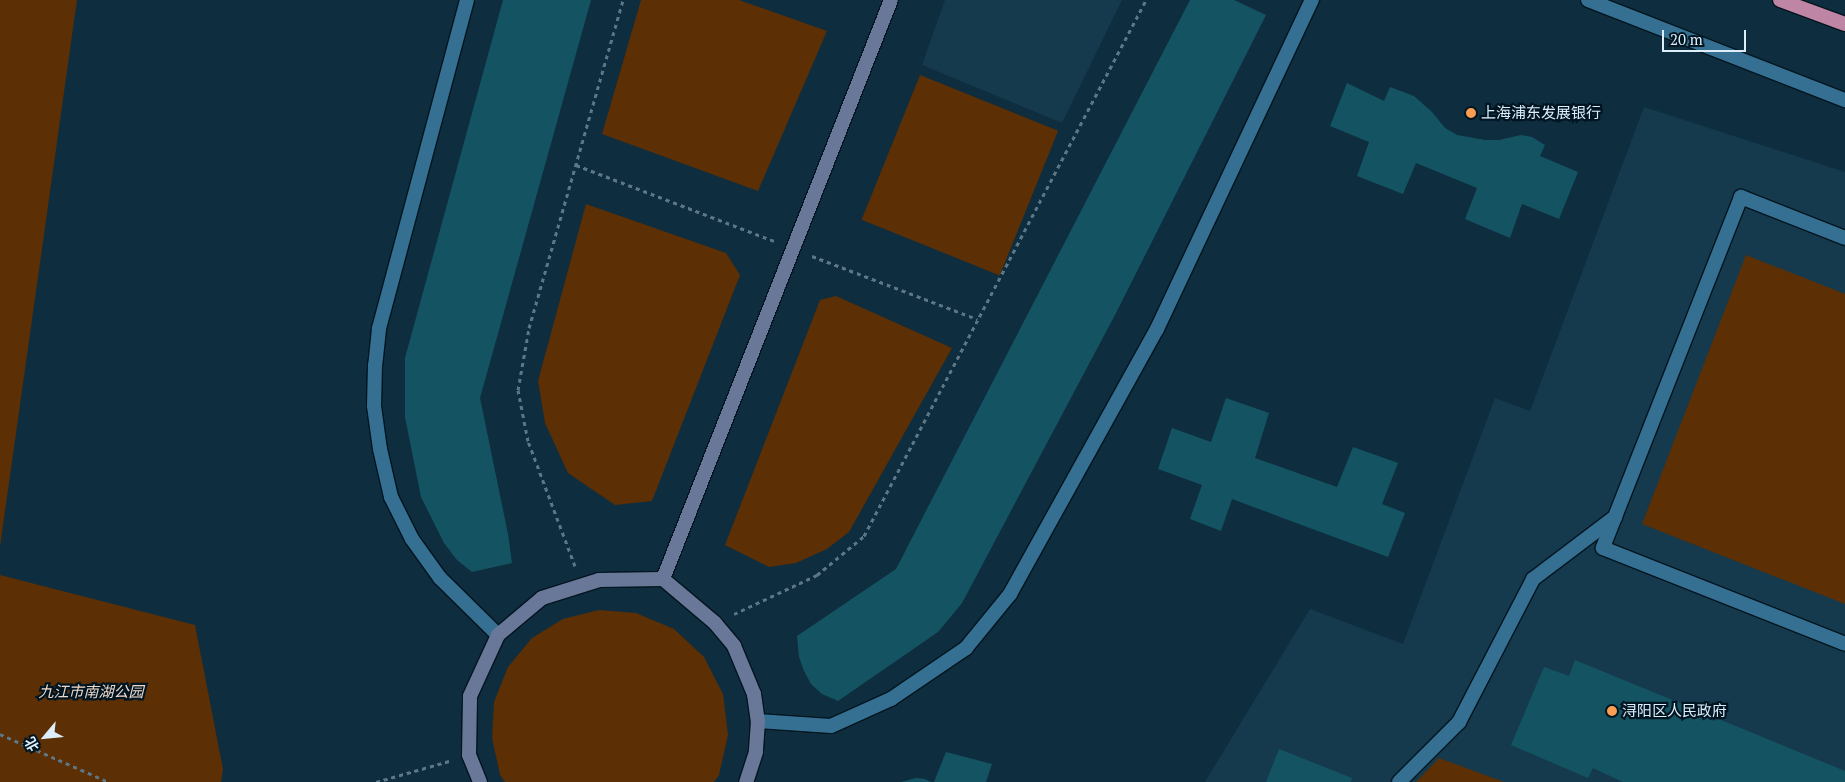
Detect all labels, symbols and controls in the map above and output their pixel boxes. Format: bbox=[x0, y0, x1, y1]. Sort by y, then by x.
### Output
scale bar bbox=[1665, 20, 1749, 52]
text: 20 m bbox=[1670, 29, 1703, 49]
place label: 上海浦东发展银行 bbox=[1481, 104, 1601, 122]
marker: 上海浦东发展银行 bbox=[1465, 107, 1477, 119]
park label: 九江市南湖公园 bbox=[39, 683, 143, 701]
place label: 浔阳区人民政府 bbox=[1622, 702, 1727, 720]
marker: 浔阳区人民政府 bbox=[1606, 705, 1618, 717]
north arrow bbox=[20, 712, 70, 762]
text: 北 bbox=[20, 734, 43, 755]

